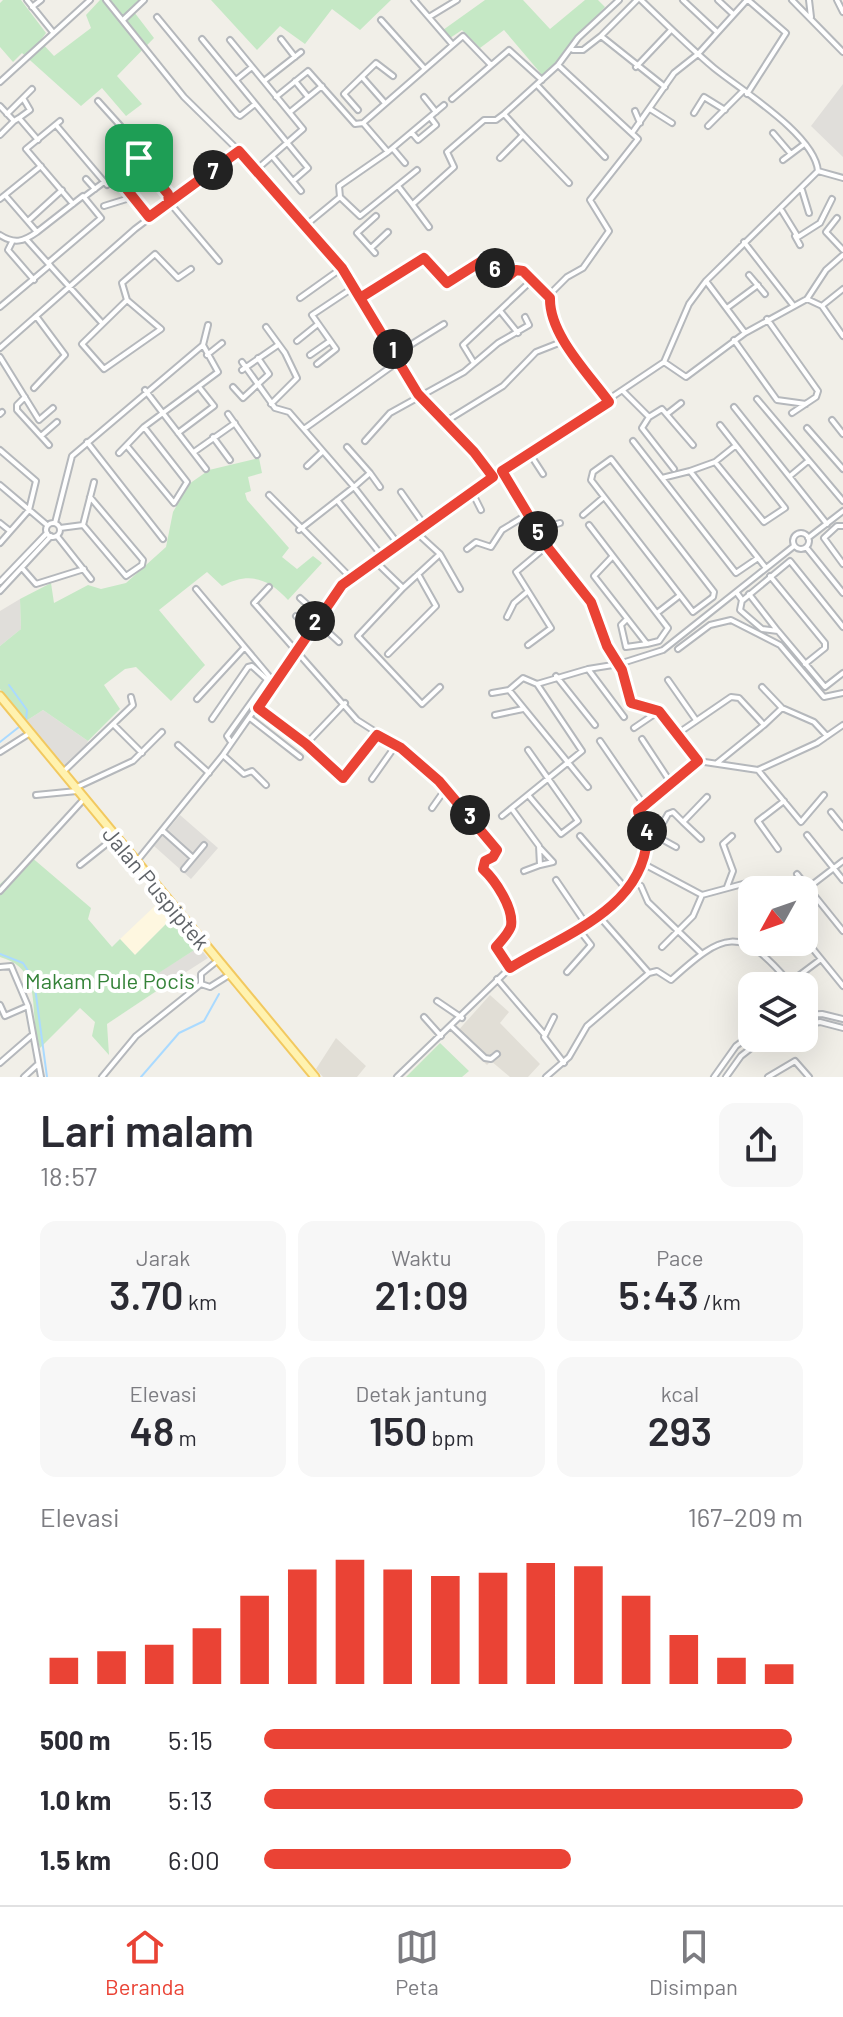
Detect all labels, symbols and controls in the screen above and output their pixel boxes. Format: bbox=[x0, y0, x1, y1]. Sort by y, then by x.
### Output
pin bbox=[105, 124, 173, 192]
icon: arrive bbox=[117, 136, 161, 180]
pin: 7 bbox=[193, 150, 233, 190]
text: 7 bbox=[208, 157, 218, 183]
pin: 6 bbox=[475, 248, 515, 288]
text: 6 bbox=[489, 255, 501, 281]
pin: 1 bbox=[373, 329, 413, 369]
text: 1 bbox=[389, 336, 397, 362]
pin: 5 bbox=[518, 511, 558, 551]
text: 5 bbox=[532, 518, 544, 544]
pin: 2 bbox=[295, 601, 335, 641]
text: 2 bbox=[309, 608, 321, 634]
pin: 3 bbox=[450, 795, 490, 835]
text: 3 bbox=[464, 802, 476, 828]
pin: 4 bbox=[627, 811, 667, 851]
text: 4 bbox=[640, 818, 654, 844]
street label: Jalan Puspiptek bbox=[98, 821, 216, 954]
north arrow bbox=[738, 876, 818, 956]
map controls bbox=[738, 876, 818, 1052]
park label: Makam Pule Pocis bbox=[25, 967, 195, 993]
button: layers bbox=[738, 972, 818, 1052]
text: Lari malam bbox=[40, 1103, 254, 1156]
button: share bbox=[719, 1103, 803, 1187]
text: 18:57 bbox=[40, 1160, 97, 1191]
text: Jarak bbox=[136, 1244, 190, 1270]
text: Waktu bbox=[391, 1244, 452, 1270]
text: Pace bbox=[656, 1244, 703, 1270]
text: 3.70 bbox=[109, 1270, 184, 1318]
text: 21:09 bbox=[375, 1270, 468, 1318]
text: 5:43 bbox=[619, 1270, 699, 1318]
text: km bbox=[184, 1288, 217, 1314]
text: /km bbox=[699, 1288, 741, 1314]
text: Elevasi bbox=[129, 1380, 197, 1406]
text: Detak jantung bbox=[356, 1380, 487, 1406]
text: kcal bbox=[661, 1380, 699, 1406]
text: 48 bbox=[129, 1406, 174, 1454]
text: 150 bbox=[369, 1406, 427, 1454]
text: 293 bbox=[648, 1406, 712, 1454]
text: m bbox=[174, 1424, 197, 1450]
text: bpm bbox=[427, 1424, 474, 1450]
text: Elevasi bbox=[40, 1501, 120, 1532]
text: 167–209 m bbox=[688, 1501, 803, 1532]
text: 500 m bbox=[40, 1724, 111, 1755]
text: 5:15 bbox=[168, 1724, 213, 1755]
text: 1.0 km bbox=[40, 1784, 111, 1815]
text: 5:13 bbox=[168, 1784, 213, 1815]
text: 1.5 km bbox=[40, 1844, 111, 1875]
text: 6:00 bbox=[168, 1844, 220, 1875]
tab: Beranda bbox=[105, 1925, 185, 1999]
tab: Peta bbox=[395, 1925, 439, 1999]
tab: Disimpan bbox=[649, 1925, 738, 1999]

